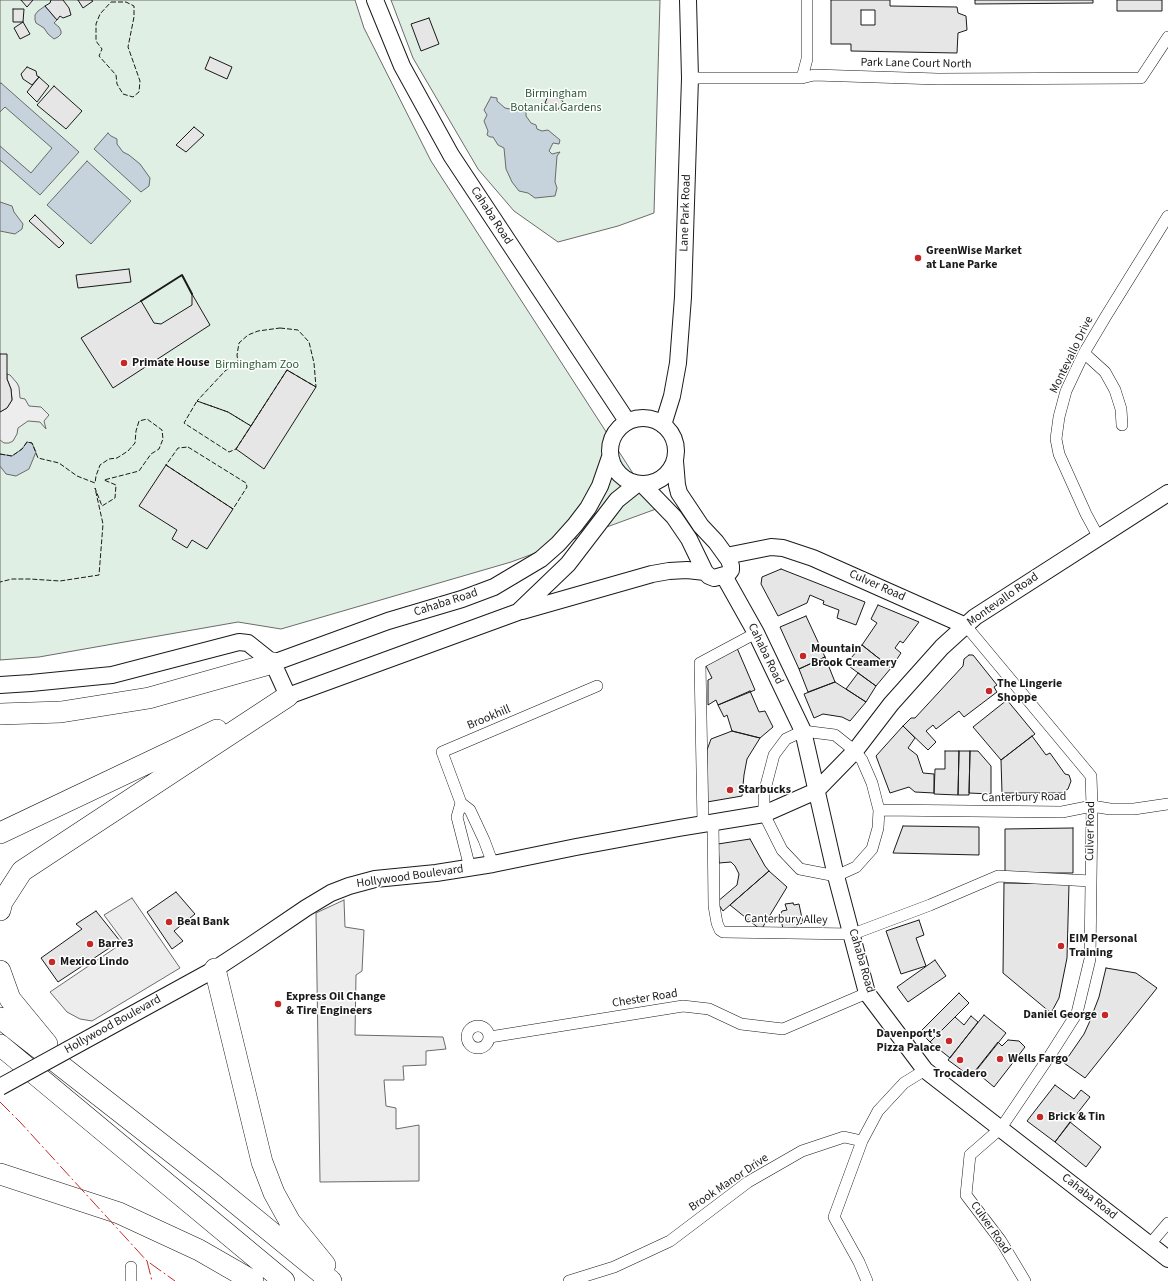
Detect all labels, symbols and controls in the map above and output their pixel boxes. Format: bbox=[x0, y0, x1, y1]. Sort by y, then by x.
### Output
street label: Park Lane Court North bbox=[860, 56, 972, 72]
park label: Birmingham Botanical Gardens bbox=[510, 87, 602, 115]
street label: Lane Park Road bbox=[677, 174, 695, 252]
street label: Cahaba Road bbox=[467, 184, 515, 248]
place label: GreenWise Market at Lane Parke bbox=[926, 244, 1022, 272]
marker: GreenWise Market at Lane Parke bbox=[913, 253, 923, 263]
street label: Montevallo Drive bbox=[1047, 314, 1097, 396]
place label: Primate House bbox=[132, 356, 210, 370]
marker: Primate House bbox=[119, 358, 129, 368]
park label: Birmingham Zoo bbox=[215, 358, 299, 372]
street label: Culver Road bbox=[847, 567, 907, 605]
street label: Montevallo Road bbox=[965, 570, 1041, 630]
street label: Cahaba Road bbox=[412, 586, 480, 620]
street label: Cahaba Road bbox=[744, 621, 786, 687]
place label: Mountain Brook Creamery bbox=[811, 642, 897, 670]
marker: Mountain Brook Creamery bbox=[798, 651, 808, 661]
place label: The Lingerie Shoppe bbox=[997, 677, 1062, 705]
marker: The Lingerie Shoppe bbox=[984, 686, 994, 696]
street label: Brookhill bbox=[465, 702, 513, 734]
place label: Starbucks bbox=[738, 783, 791, 797]
marker: Starbucks bbox=[725, 785, 735, 795]
street label: Canterbury Road bbox=[981, 790, 1067, 806]
street label: Culver Road bbox=[1083, 801, 1099, 861]
street label: Hollywood Boulevard bbox=[356, 862, 464, 892]
street label: Canterbury Alley bbox=[744, 912, 828, 928]
place label: Beal Bank bbox=[177, 915, 230, 929]
marker: Beal Bank bbox=[164, 917, 174, 927]
street label: Cahaba Road bbox=[845, 927, 877, 995]
place label: EIM Personal Training bbox=[1069, 932, 1137, 960]
place label: Barre3 bbox=[98, 937, 134, 951]
marker: Barre3 bbox=[85, 939, 95, 949]
marker: EIM Personal Training bbox=[1056, 941, 1066, 951]
place label: Mexico Lindo bbox=[60, 955, 129, 969]
marker: Mexico Lindo bbox=[47, 957, 57, 967]
street label: Chester Road bbox=[611, 987, 679, 1011]
place label: Express Oil Change & Tire Engineers bbox=[286, 990, 386, 1018]
street label: Hollywood Boulevard bbox=[62, 993, 164, 1057]
marker: Express Oil Change & Tire Engineers bbox=[273, 999, 283, 1009]
place label: Daniel George bbox=[1023, 1008, 1097, 1022]
marker: Daniel George bbox=[1100, 1010, 1110, 1020]
place label: Davenport's Pizza Palace bbox=[876, 1027, 941, 1055]
marker: Davenport's Pizza Palace bbox=[944, 1036, 954, 1046]
place label: Wells Fargo bbox=[1008, 1052, 1068, 1066]
marker: Wells Fargo bbox=[995, 1054, 1005, 1064]
marker: Trocadero bbox=[955, 1055, 965, 1065]
place label: Trocadero bbox=[933, 1067, 987, 1081]
place label: Brick & Tin bbox=[1048, 1110, 1105, 1124]
marker: Brick & Tin bbox=[1035, 1112, 1045, 1122]
street label: Brook Manor Drive bbox=[686, 1151, 772, 1215]
street label: Cahaba Road bbox=[1059, 1171, 1119, 1223]
street label: Culver Road bbox=[967, 1199, 1013, 1257]

